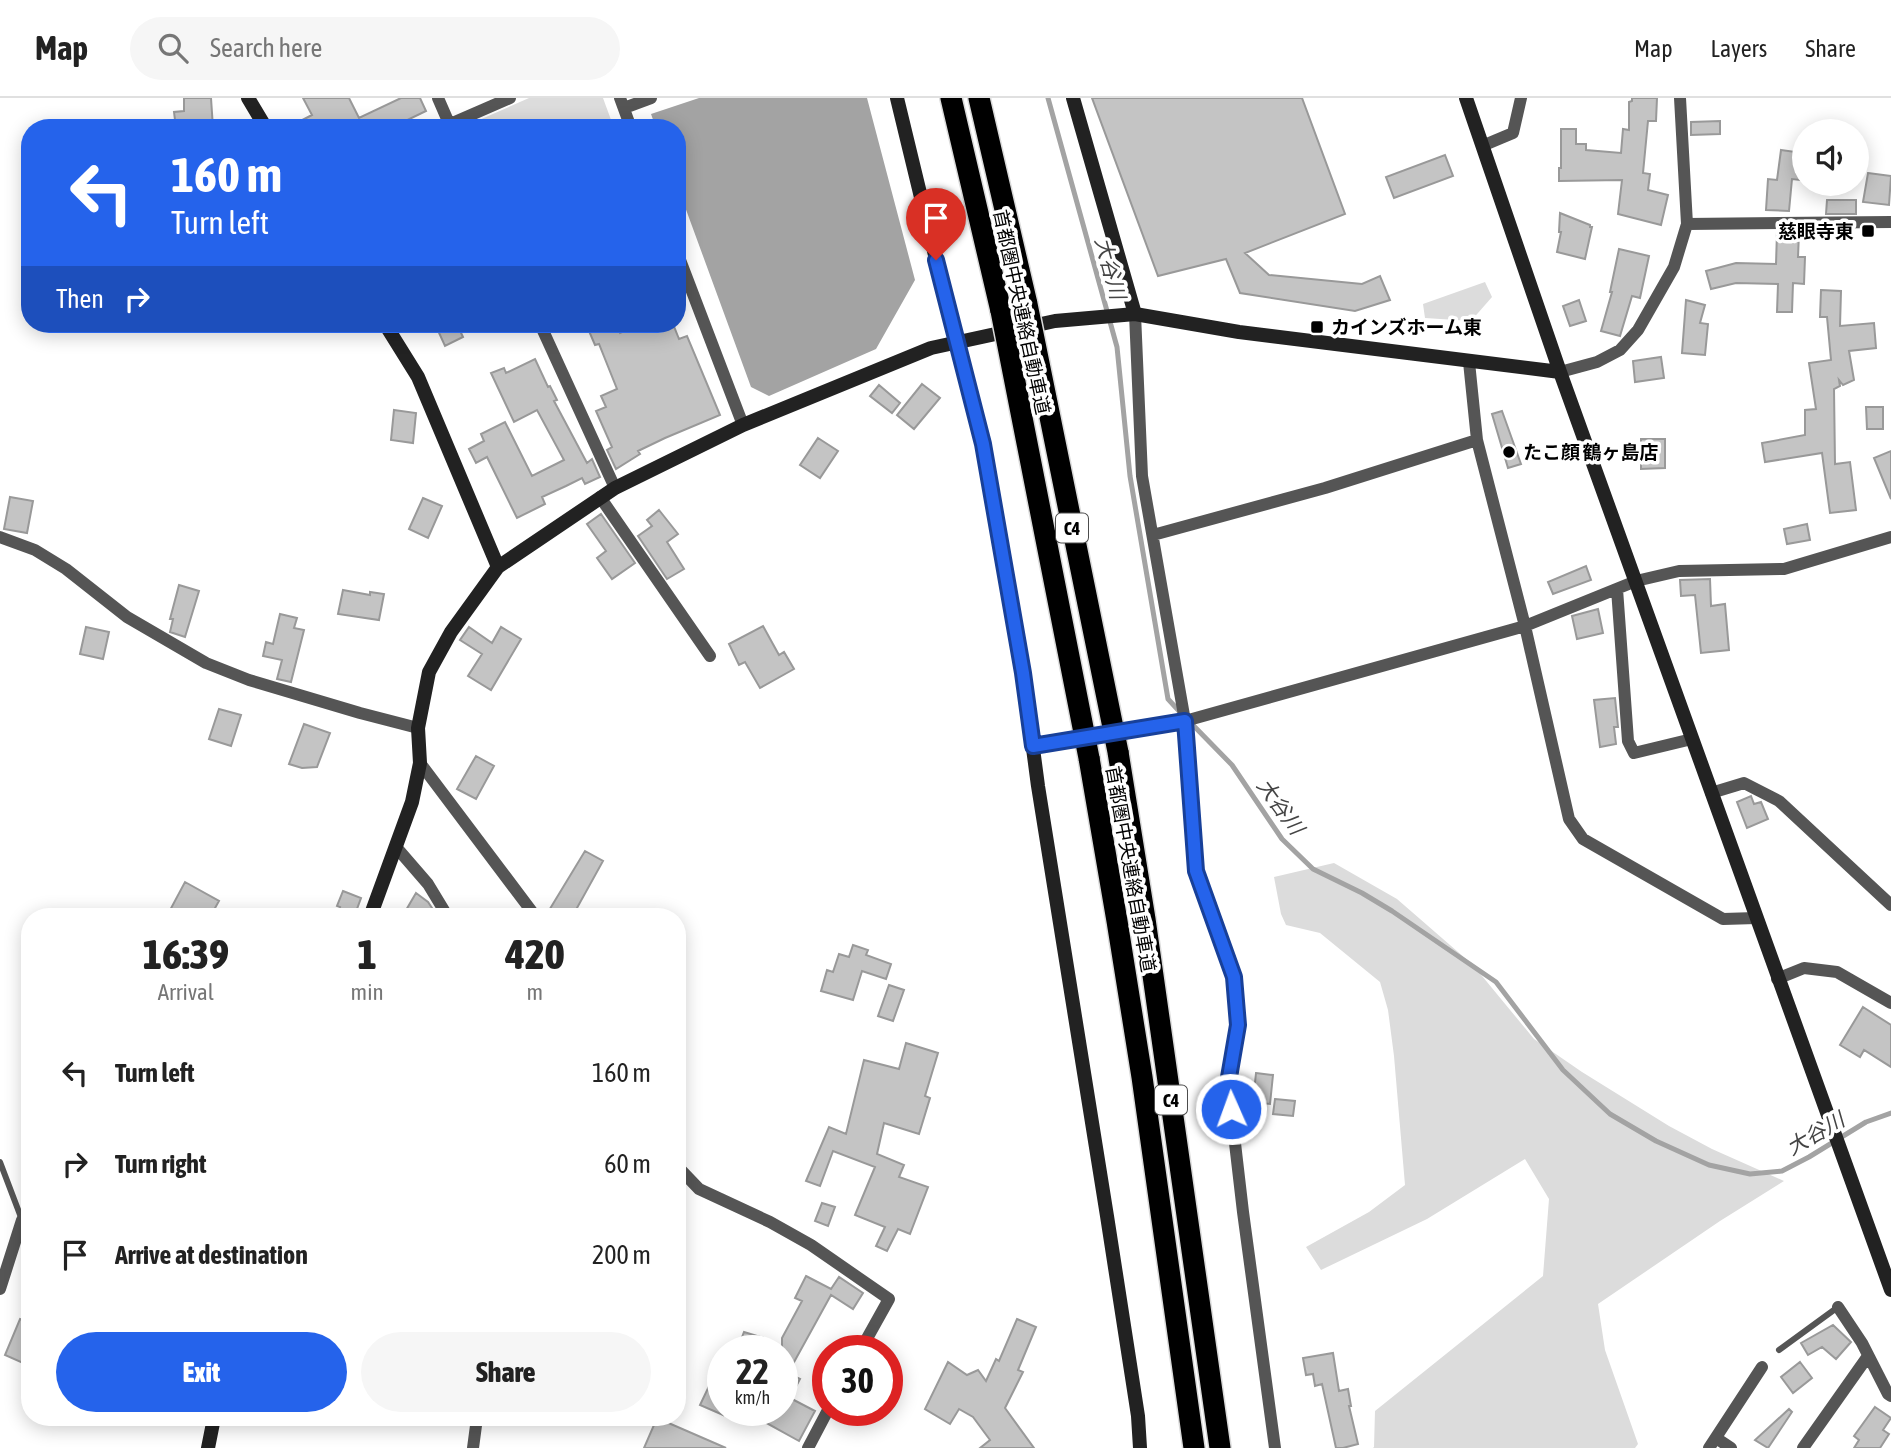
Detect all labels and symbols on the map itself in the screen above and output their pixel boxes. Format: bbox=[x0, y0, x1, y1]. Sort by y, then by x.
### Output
pin bbox=[906, 188, 966, 260]
street label: 首都圏中央連絡自動車道 bbox=[990, 207, 1054, 417]
place label: 慈眼寺東 bbox=[1778, 220, 1854, 242]
marker: 慈眼寺東 bbox=[1860, 223, 1876, 239]
water label: 大谷川 bbox=[1091, 234, 1131, 303]
place label: カインズホーム東 bbox=[1331, 316, 1482, 338]
marker: カインズホーム東 bbox=[1309, 319, 1325, 335]
place label: たこ顔 鶴ヶ島店 bbox=[1523, 441, 1659, 463]
marker: たこ顔 鶴ヶ島店 bbox=[1501, 444, 1517, 460]
road number: C4 bbox=[1056, 514, 1088, 542]
street label: 首都圏中央連絡自動車道 bbox=[1102, 764, 1160, 974]
water label: 大谷川 bbox=[1253, 773, 1310, 840]
position arrow bbox=[1194, 1072, 1268, 1146]
road number: C4 bbox=[1155, 1085, 1187, 1114]
water label: 大谷川 bbox=[1782, 1106, 1850, 1159]
speed limit sign: 30 bbox=[812, 1335, 903, 1426]

